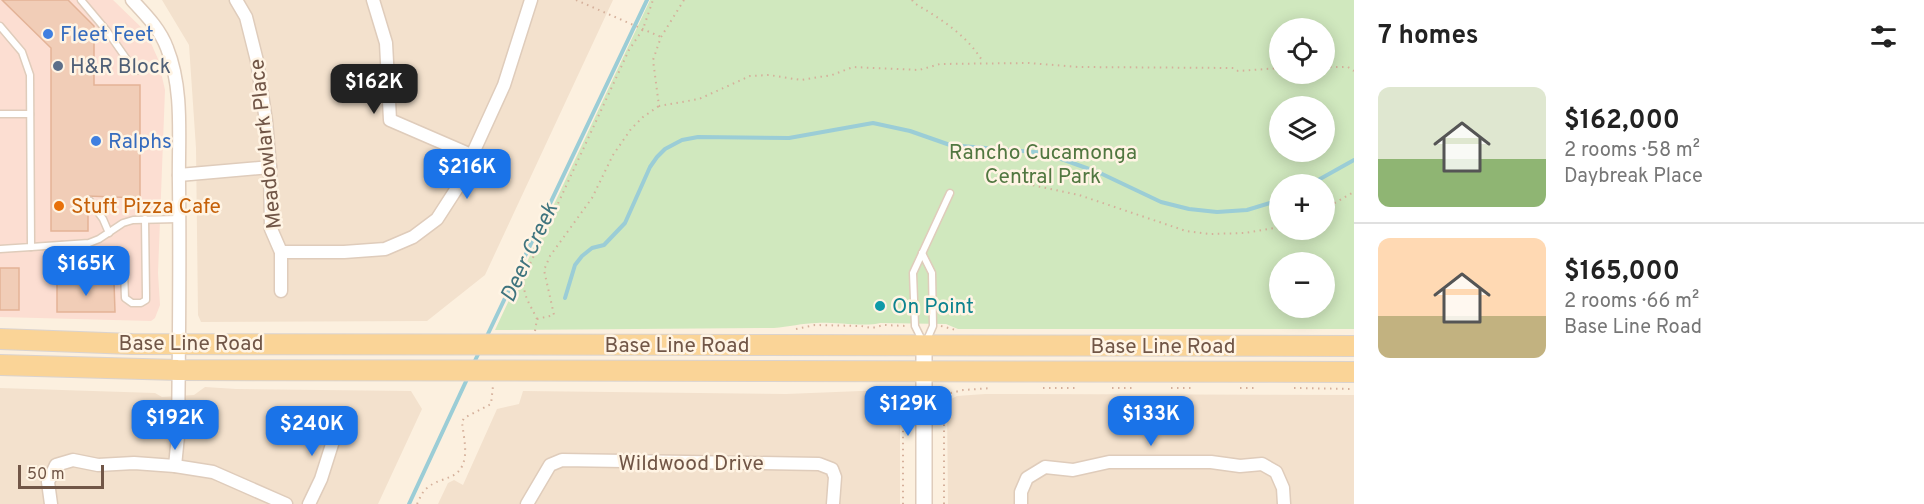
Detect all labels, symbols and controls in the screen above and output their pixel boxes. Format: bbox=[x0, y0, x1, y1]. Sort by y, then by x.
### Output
map controls bbox=[1269, 18, 1335, 318]
button: locate bbox=[1269, 18, 1335, 84]
text: 7 homes bbox=[1378, 20, 1478, 53]
icon: filters bbox=[1867, 20, 1900, 53]
place label: Fleet Feet bbox=[60, 22, 154, 49]
marker: Fleet Feet bbox=[41, 27, 55, 41]
place label: H&R Block bbox=[70, 54, 171, 81]
street label: Meadowlark Place bbox=[244, 57, 289, 230]
marker: H&R Block bbox=[51, 59, 65, 73]
pin: $162K bbox=[332, 64, 416, 115]
text: $162K bbox=[345, 70, 403, 96]
button: layers bbox=[1269, 96, 1335, 162]
text: $162,000 bbox=[1564, 105, 1680, 138]
icon: home bbox=[1426, 111, 1498, 183]
place label: Ralphs bbox=[108, 129, 172, 156]
marker: Ralphs bbox=[89, 134, 103, 148]
text: 2 rooms · 58 m² bbox=[1564, 138, 1700, 164]
park label: Rancho Cucamonga Central Park bbox=[949, 140, 1137, 191]
pin: $216K bbox=[425, 149, 509, 200]
text: $216K bbox=[438, 155, 496, 181]
text: Daybreak Place bbox=[1564, 164, 1703, 190]
button: + bbox=[1269, 174, 1335, 240]
place label: Stuft Pizza Cafe bbox=[71, 194, 221, 221]
water label: Deer Creek bbox=[496, 198, 565, 307]
marker: Stuft Pizza Cafe bbox=[52, 199, 66, 213]
pin: $165K bbox=[44, 246, 128, 297]
text: $165K bbox=[57, 252, 115, 278]
button: − bbox=[1269, 252, 1335, 318]
text: $165,000 bbox=[1564, 256, 1680, 289]
icon: home bbox=[1426, 262, 1498, 334]
text: 2 rooms · 66 m² bbox=[1564, 289, 1699, 315]
place label: On Point bbox=[892, 294, 974, 321]
marker: On Point bbox=[873, 299, 887, 313]
text: Base Line Road bbox=[1564, 315, 1702, 341]
street label: Base Line Road bbox=[119, 331, 263, 358]
street label: Base Line Road bbox=[605, 333, 749, 360]
street label: Base Line Road bbox=[1091, 334, 1235, 361]
pin: $129K bbox=[866, 386, 950, 437]
text: $129K bbox=[879, 392, 937, 418]
pin: $133K bbox=[1109, 396, 1193, 447]
pin: $192K bbox=[133, 400, 217, 451]
text: $133K bbox=[1122, 402, 1180, 428]
text: $192K bbox=[146, 406, 204, 432]
pin: $240K bbox=[270, 406, 354, 457]
text: $240K bbox=[280, 412, 344, 438]
street label: Wildwood Drive bbox=[618, 451, 764, 478]
scale bar bbox=[18, 462, 104, 490]
text: 50 m bbox=[27, 465, 65, 485]

